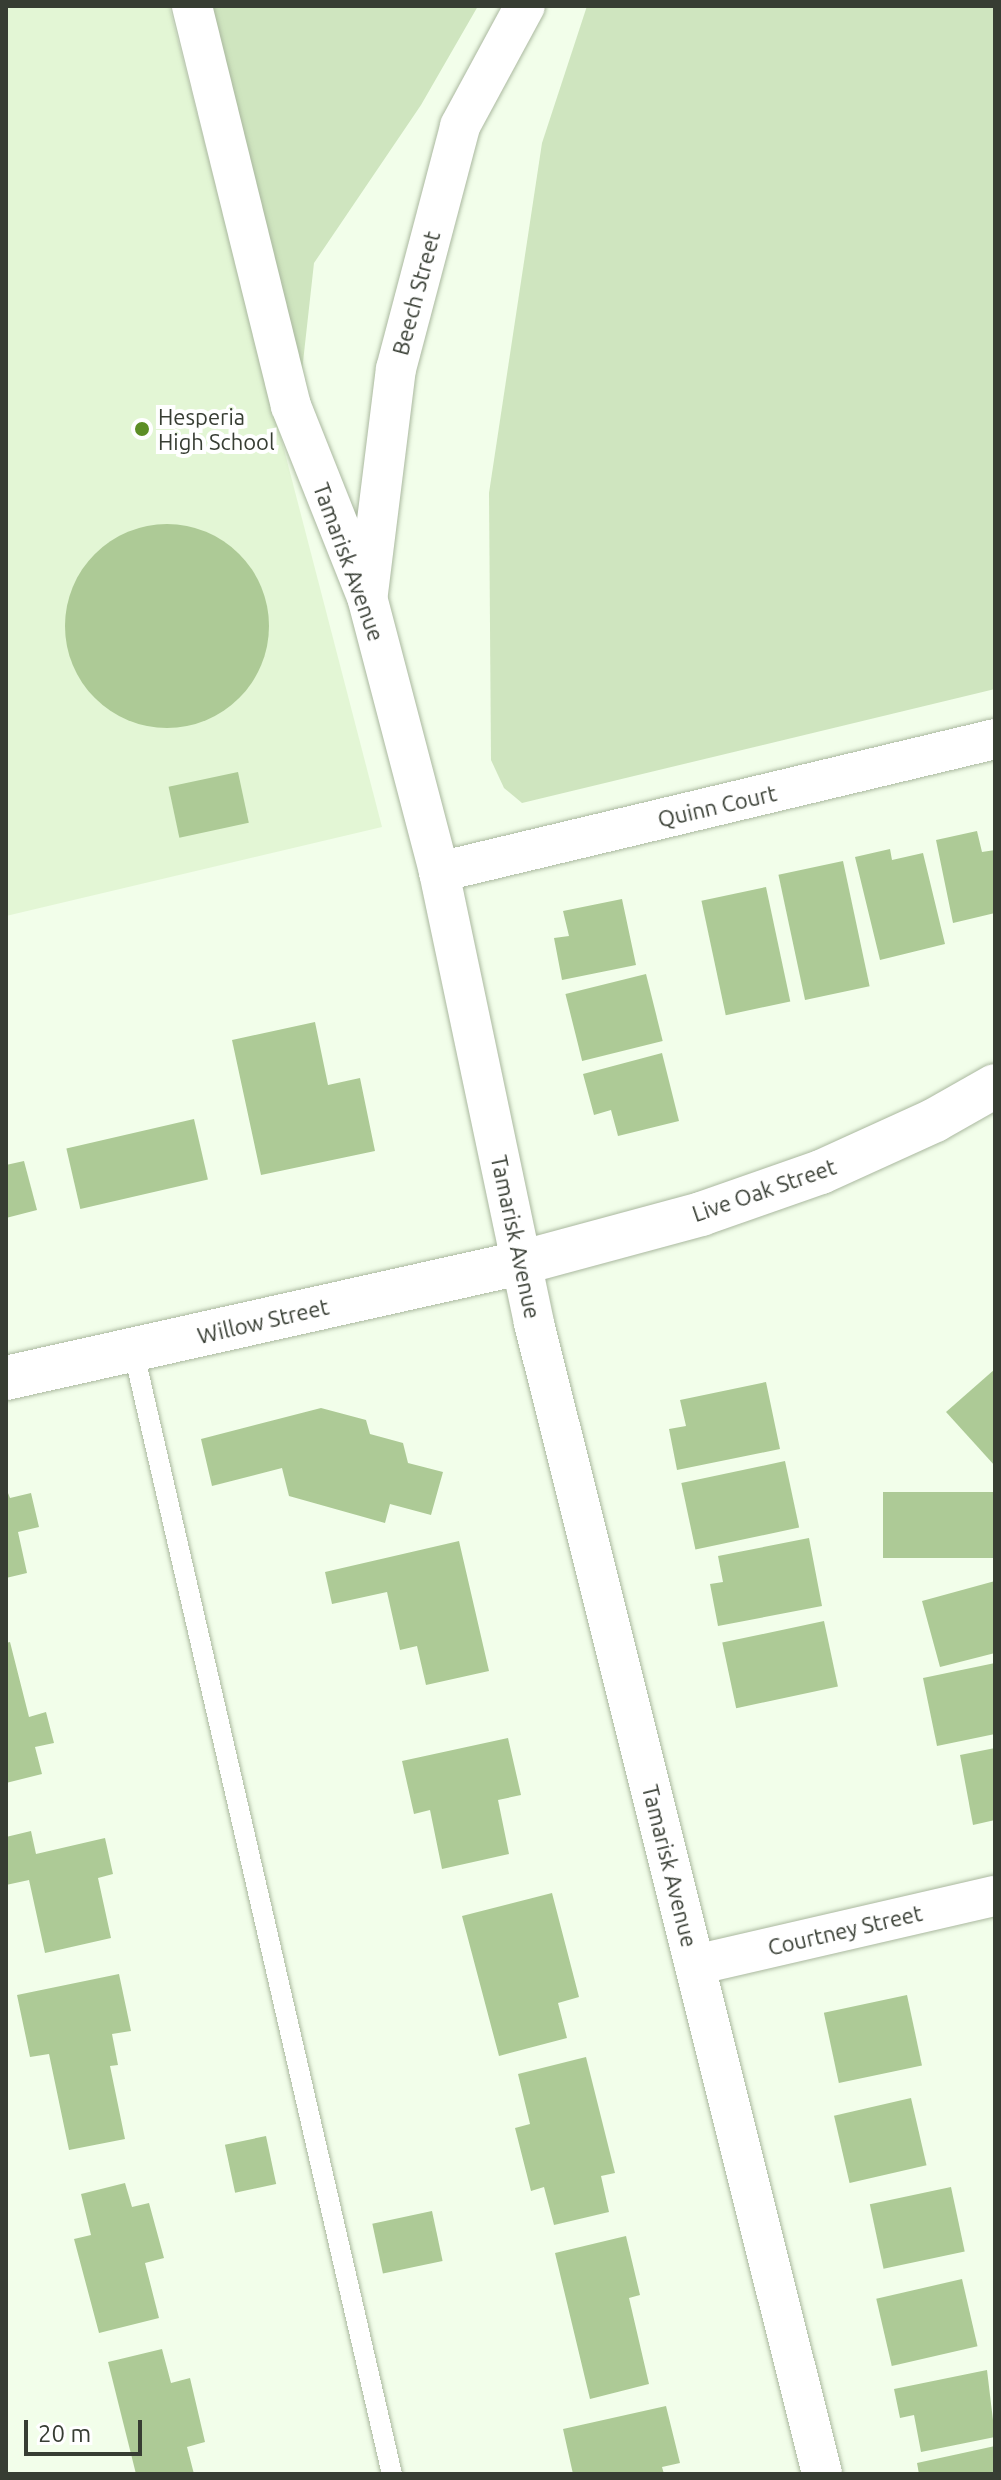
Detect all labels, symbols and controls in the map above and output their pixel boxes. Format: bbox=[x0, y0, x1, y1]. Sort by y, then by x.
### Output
street label: Beech Street bbox=[387, 228, 445, 358]
place label: Hesperia High School bbox=[158, 403, 275, 454]
marker: Hesperia High School bbox=[133, 420, 151, 438]
street label: Tamarisk Avenue bbox=[308, 479, 390, 645]
street label: Quinn Court bbox=[655, 780, 779, 832]
street label: Tamarisk Avenue bbox=[486, 1153, 546, 1321]
street label: Live Oak Street bbox=[689, 1153, 839, 1227]
street label: Willow Street bbox=[195, 1293, 331, 1349]
street label: Tamarisk Avenue bbox=[637, 1782, 703, 1950]
street label: Courtney Street bbox=[765, 1899, 925, 1961]
scale bar bbox=[28, 2404, 146, 2454]
text: 20 m bbox=[38, 2420, 91, 2447]

